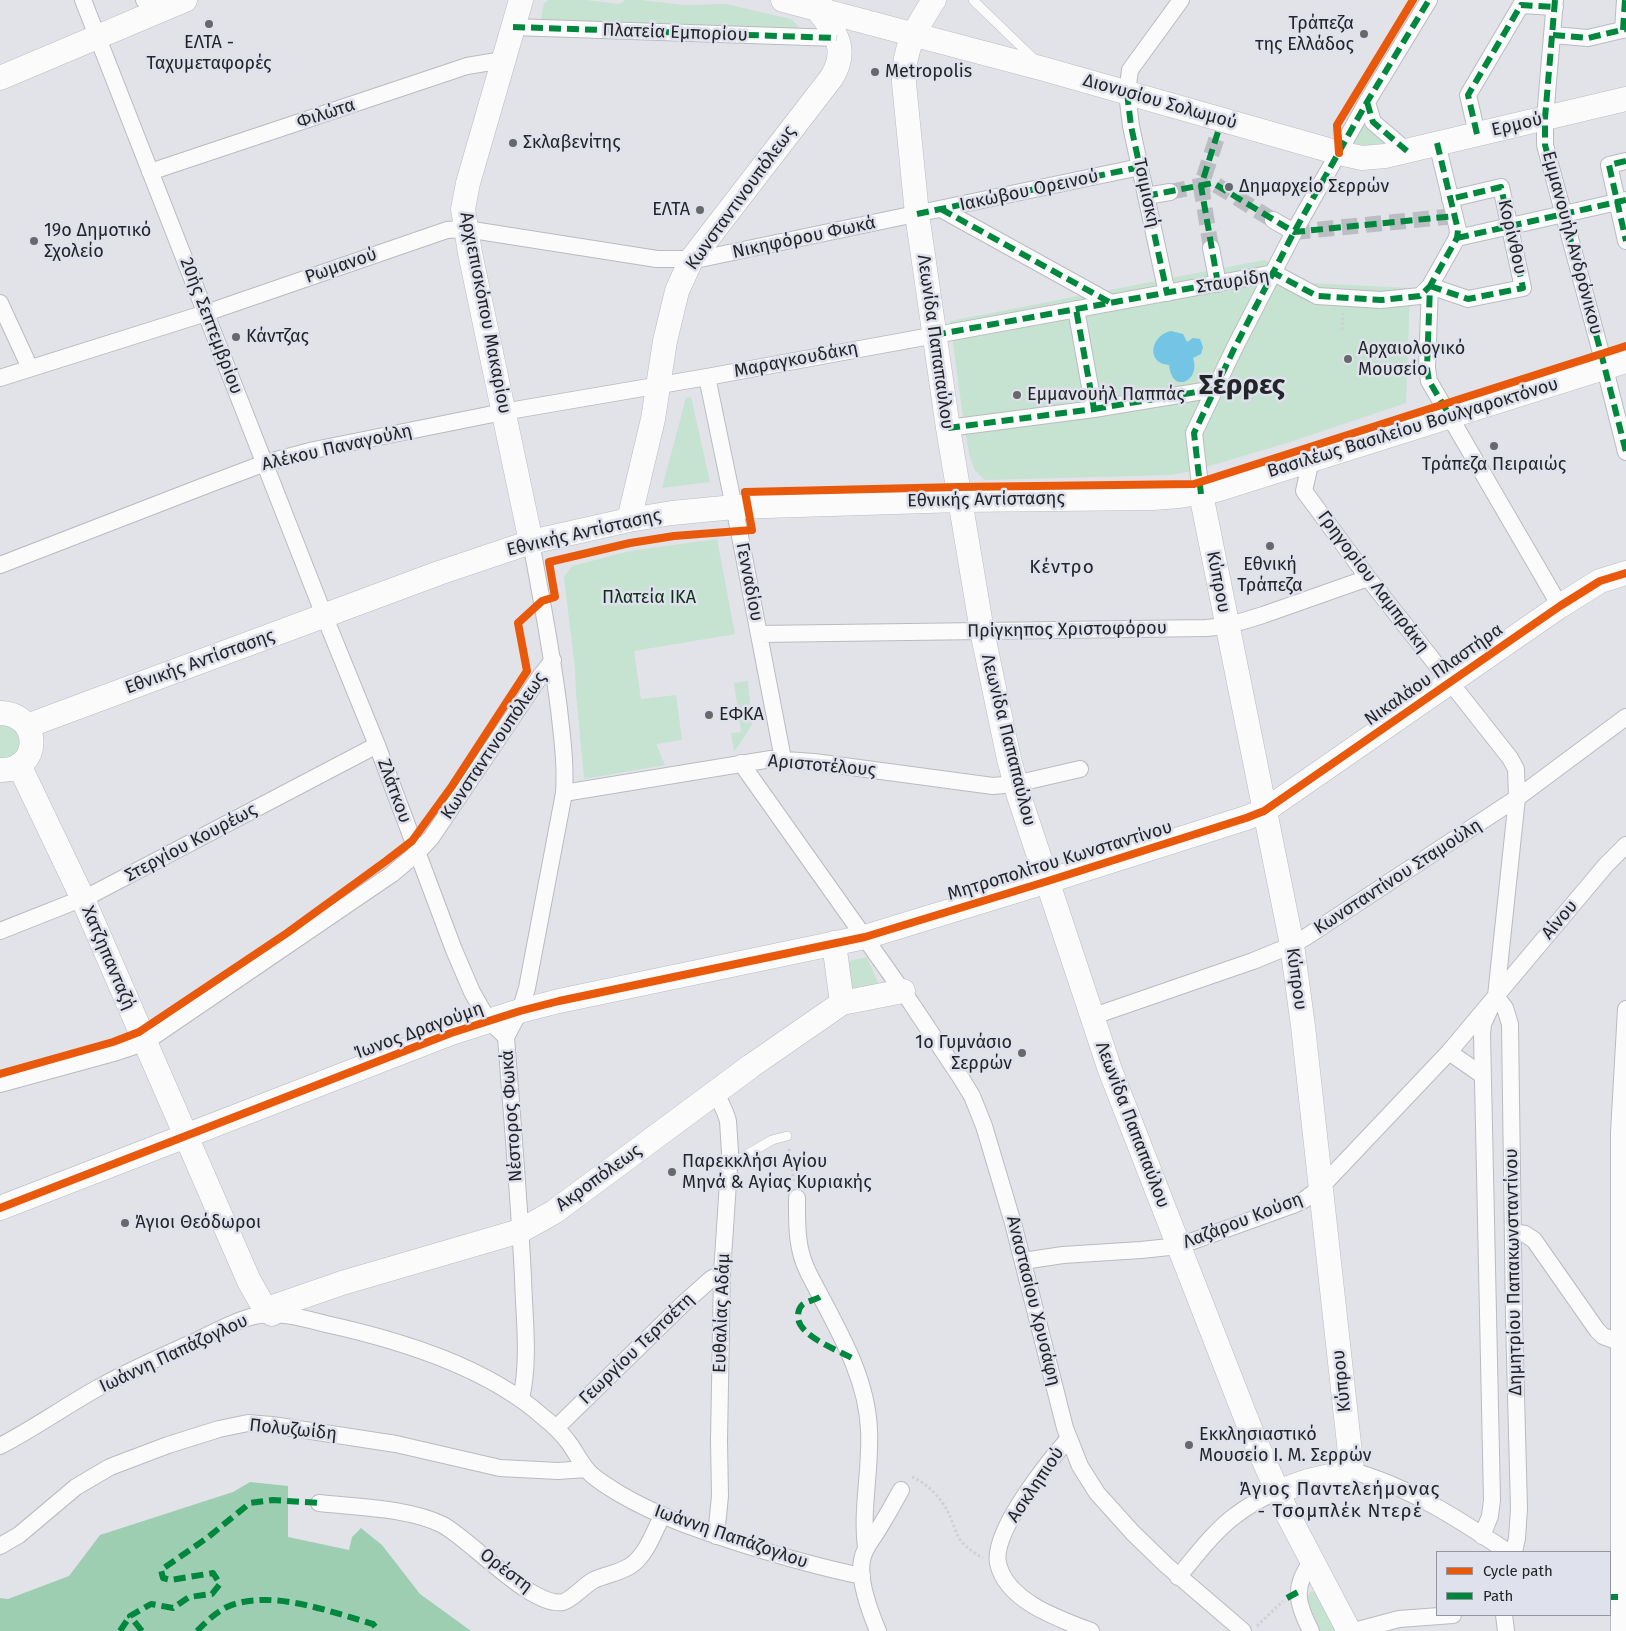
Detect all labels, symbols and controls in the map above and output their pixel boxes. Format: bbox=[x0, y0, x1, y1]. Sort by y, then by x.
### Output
place label: Τράπεζα της Ελλάδος bbox=[1255, 13, 1354, 56]
marker: ΕΛΤΑ - Ταχυμεταφορές bbox=[203, 18, 215, 30]
street label: Πλατεία Εμπορίου bbox=[602, 20, 748, 46]
marker: Τράπεζα της Ελλάδος bbox=[1358, 28, 1370, 40]
place label: ΕΛΤΑ - Ταχυμεταφορές bbox=[147, 32, 271, 74]
place label: Metropolis bbox=[885, 61, 972, 83]
marker: Metropolis bbox=[869, 66, 881, 78]
street label: Διονυσίου Σολωμού bbox=[1081, 70, 1239, 134]
street label: Φιλώτα bbox=[294, 94, 358, 134]
street label: Ερμού bbox=[1489, 109, 1545, 141]
street label: Κωνσταντινουπόλεως bbox=[681, 122, 801, 274]
place label: Σκλαβενίτης bbox=[523, 132, 621, 154]
marker: Σκλαβενίτης bbox=[507, 137, 519, 149]
street label: Εμμανουήλ Ανδρόνικου bbox=[1537, 149, 1607, 337]
street label: Τσιμισκή bbox=[1128, 156, 1164, 230]
street label: Ιακώβου Ορεινού bbox=[958, 166, 1100, 216]
place label: Δημαρχείο Σερρών bbox=[1239, 176, 1389, 198]
marker: Δημαρχείο Σερρών bbox=[1223, 181, 1235, 193]
street label: Κορίνθου bbox=[1493, 197, 1531, 277]
place label: ΕΛΤΑ bbox=[652, 199, 690, 221]
marker: ΕΛΤΑ bbox=[694, 204, 706, 216]
street label: Αρχιεπισκόπου Μακαρίου bbox=[455, 210, 515, 416]
street label: Νικηφόρου Φωκά bbox=[730, 212, 878, 264]
place label: 19ο Δημοτικό Σχολείο bbox=[44, 220, 151, 262]
marker: 19ο Δημοτικό Σχολείο bbox=[28, 235, 40, 247]
street label: Ρωμανού bbox=[302, 244, 380, 288]
street label: Λεωνίδα Παπαπαύλου bbox=[912, 253, 958, 431]
street label: 20ής Σεπτεμβρίου bbox=[175, 255, 247, 397]
street label: Σταυρίδη bbox=[1195, 266, 1271, 298]
place label: Κάντζας bbox=[246, 326, 309, 348]
marker: Κάντζας bbox=[230, 331, 242, 343]
street label: Μαραγκουδάκη bbox=[732, 337, 860, 383]
place label: Αρχαιολογικό Μουσείο bbox=[1358, 338, 1465, 380]
marker: Αρχαιολογικό Μουσείο bbox=[1342, 353, 1354, 365]
district label: Σέρρες bbox=[1199, 369, 1285, 403]
street label: Βασιλέως Βασιλείου Βουλγαροκτόνου bbox=[1265, 373, 1561, 483]
place label: Εμμανουήλ Παππάς bbox=[1027, 384, 1185, 406]
marker: Εμμανουήλ Παππάς bbox=[1011, 389, 1023, 401]
street label: Αλέκου Παναγούλη bbox=[260, 420, 414, 476]
marker: Τράπεζα Πειραιώς bbox=[1488, 440, 1500, 452]
place label: Τράπεζα Πειραιώς bbox=[1422, 454, 1566, 476]
street label: Εθνικής Αντίστασης bbox=[907, 488, 1065, 512]
street label: Εθνικής Αντίστασης bbox=[505, 505, 663, 561]
street label: Γρηγορίου Λαμπράκη bbox=[1313, 507, 1433, 657]
marker: Εθνική Τράπεζα bbox=[1264, 540, 1276, 552]
street label: Γενναδίου bbox=[731, 541, 767, 623]
street label: Κύπρου bbox=[1201, 549, 1235, 615]
place label: Εθνική Τράπεζα bbox=[1237, 554, 1303, 596]
district label: Κέντρο bbox=[1029, 557, 1095, 579]
park label: Πλατεία ΙΚΑ bbox=[602, 587, 696, 609]
street label: Πρίγκηπος Χριστοφόρου bbox=[967, 617, 1167, 643]
street label: Νικαλάου Πλαστήρα bbox=[1361, 619, 1507, 731]
street label: Εθνικής Αντίστασης bbox=[122, 625, 278, 699]
street label: Λεωνίδα Παπαπαύλου bbox=[976, 652, 1040, 828]
street label: Κωνσταντινουπόλεως bbox=[437, 668, 551, 824]
place label: ΕΦΚΑ bbox=[719, 704, 764, 726]
marker: ΕΦΚΑ bbox=[703, 709, 715, 721]
street label: Αριστοτέλους bbox=[767, 751, 877, 781]
street label: Ζλάτκου bbox=[372, 756, 416, 826]
street label: Στεργίου Κουρέως bbox=[121, 799, 261, 887]
street label: Κωνσταντίνου Σταμούλη bbox=[1310, 815, 1486, 939]
street label: Μητροπολίτου Κωνσταντίνου bbox=[945, 816, 1175, 906]
street label: Αίνου bbox=[1537, 896, 1583, 944]
street label: Χατζηπανταζή bbox=[76, 903, 140, 1013]
street label: Κύπρου bbox=[1281, 947, 1311, 1011]
street label: Ίωνος Δραγούμη bbox=[352, 998, 486, 1064]
place label: 1ο Γυμνάσιο Σερρών bbox=[915, 1032, 1012, 1074]
street label: Λεωνίδα Παπαπαύλου bbox=[1090, 1039, 1174, 1211]
marker: 1ο Γυμνάσιο Σερρών bbox=[1016, 1047, 1028, 1059]
street label: Νέστορος Φωκά bbox=[497, 1049, 527, 1183]
street label: Ακροπόλεως bbox=[552, 1140, 646, 1216]
street label: Δημητρίου Παπακωνσταντίνου bbox=[1501, 1148, 1527, 1396]
place label: Παρεκκλήσι Αγίου Μηνά & Αγίας Κυριακής bbox=[682, 1151, 872, 1194]
marker: Παρεκκλήσι Αγίου Μηνά & Αγίας Κυριακής bbox=[666, 1166, 678, 1178]
street label: Λαζάρου Κούση bbox=[1180, 1188, 1306, 1254]
place label: Άγιοι Θεόδωροι bbox=[135, 1212, 261, 1234]
street label: Αναστασίου Χρυσάφη bbox=[1001, 1214, 1065, 1388]
marker: Άγιοι Θεόδωροι bbox=[119, 1217, 131, 1229]
street label: Ευθαλίας Αδάμ bbox=[709, 1253, 735, 1373]
street label: Γεωργίου Τερτσέτη bbox=[575, 1289, 699, 1409]
street label: Ιωάννη Παπάζογλου bbox=[96, 1310, 252, 1398]
street label: Κύπρου bbox=[1328, 1349, 1356, 1413]
street label: Πολυζωίδη bbox=[248, 1415, 338, 1445]
place label: Εκκλησιαστικό Μουσείο Ι. Μ. Σερρών bbox=[1199, 1424, 1371, 1466]
marker: Εκκλησιαστικό Μουσείο Ι. Μ. Σερρών bbox=[1183, 1439, 1195, 1451]
street label: Ασκληπιού bbox=[1003, 1443, 1069, 1527]
district label: Άγιος Παντελεήμονας - Τσομπλέκ Ντερέ bbox=[1237, 1479, 1443, 1523]
street label: Ιωάννη Παπάζογλου bbox=[651, 1501, 811, 1573]
street label: Ορέστη bbox=[475, 1544, 537, 1598]
legend bbox=[1436, 1551, 1611, 1616]
text: Cycle path bbox=[1483, 1562, 1553, 1580]
text: Path bbox=[1483, 1587, 1513, 1605]

